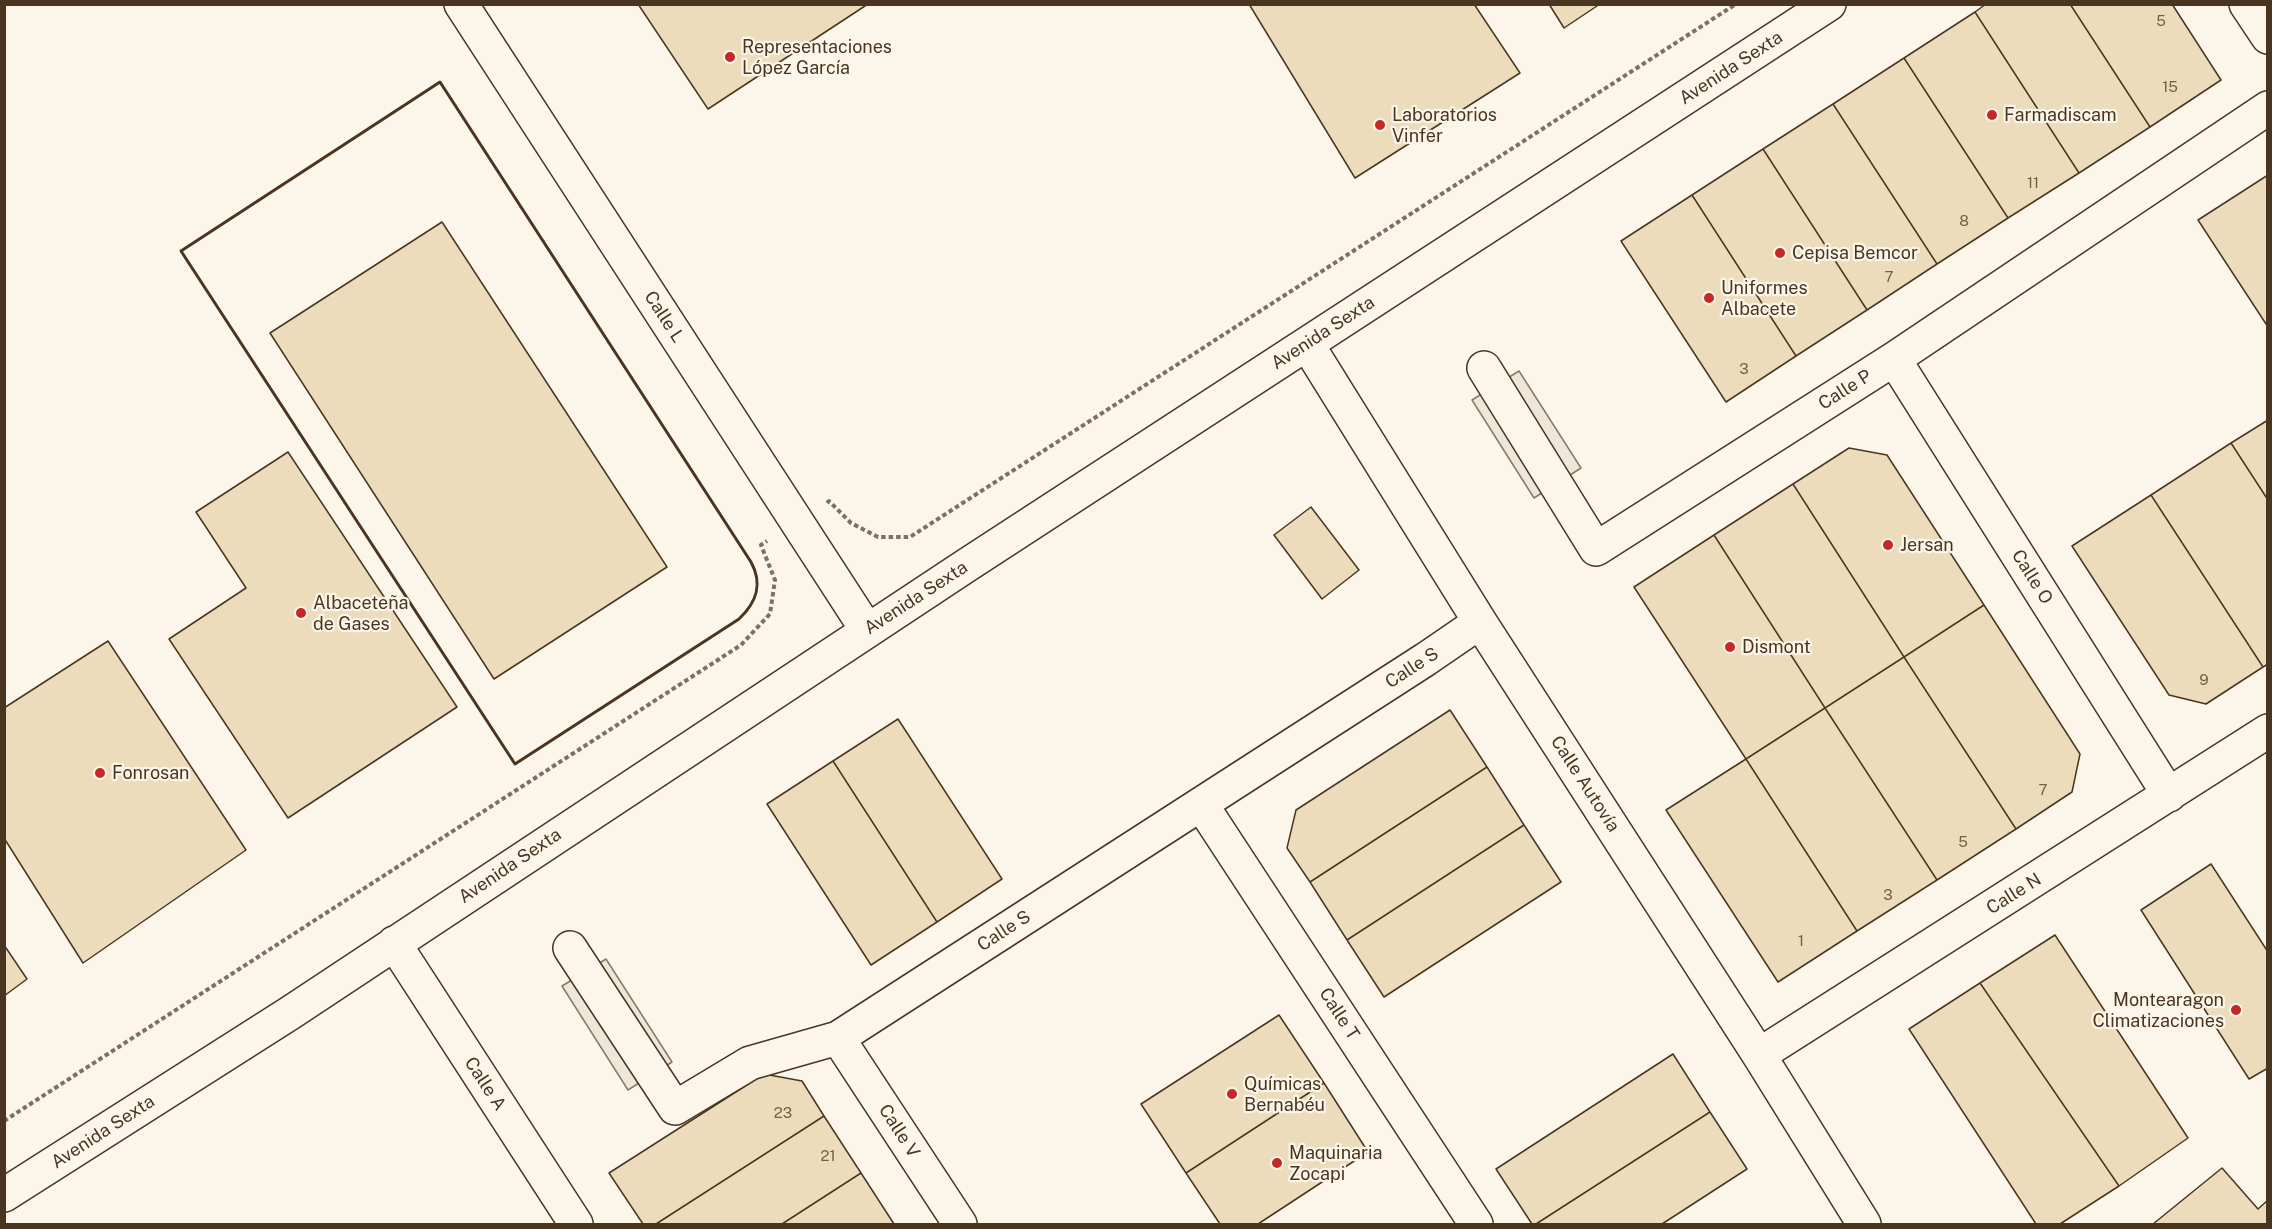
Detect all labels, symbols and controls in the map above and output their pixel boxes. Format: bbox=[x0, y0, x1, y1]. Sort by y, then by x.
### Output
house number: 5 bbox=[2156, 12, 2166, 30]
street label: Avenida Sexta bbox=[1675, 27, 1787, 109]
place label: Representaciones López García bbox=[742, 36, 892, 78]
marker: Representaciones López García bbox=[723, 50, 737, 64]
house number: 15 bbox=[2162, 78, 2178, 96]
place label: Laboratorios Vinfer bbox=[1392, 104, 1497, 146]
place label: Farmadiscam bbox=[2004, 104, 2117, 126]
marker: Farmadiscam bbox=[1985, 108, 1999, 122]
marker: Laboratorios Vinfer bbox=[1373, 118, 1387, 132]
house number: 11 bbox=[2027, 174, 2039, 192]
house number: 8 bbox=[1959, 212, 1969, 230]
place label: Cepisa Bemcor bbox=[1792, 242, 1918, 264]
marker: Cepisa Bemcor bbox=[1773, 246, 1787, 260]
house number: 7 bbox=[1884, 268, 1894, 286]
place label: Uniformes Albacete bbox=[1721, 277, 1807, 320]
street label: Calle L bbox=[639, 287, 689, 347]
marker: Uniformes Albacete bbox=[1702, 291, 1716, 305]
street label: Avenida Sexta bbox=[1267, 292, 1379, 374]
house number: 3 bbox=[1739, 360, 1749, 378]
street label: Calle P bbox=[1814, 365, 1876, 415]
place label: Jersan bbox=[1900, 534, 1954, 556]
marker: Jersan bbox=[1881, 538, 1895, 552]
street label: Calle O bbox=[2007, 546, 2057, 608]
street label: Avenida Sexta bbox=[860, 557, 972, 639]
place label: Albaceteña de Gases bbox=[313, 592, 408, 634]
marker: Albaceteña de Gases bbox=[294, 606, 308, 620]
place label: Dismont bbox=[1742, 636, 1811, 658]
marker: Dismont bbox=[1723, 640, 1737, 654]
street label: Calle S bbox=[1381, 643, 1443, 693]
house number: 9 bbox=[2199, 671, 2209, 689]
street label: Calle Autovía bbox=[1546, 732, 1624, 836]
place label: Fonrosan bbox=[112, 762, 189, 784]
marker: Fonrosan bbox=[93, 766, 107, 780]
house number: 7 bbox=[2038, 781, 2048, 799]
street label: Avenida Sexta bbox=[455, 824, 565, 908]
house number: 5 bbox=[1958, 833, 1968, 851]
street label: Calle N bbox=[1983, 869, 2045, 919]
house number: 3 bbox=[1883, 886, 1893, 904]
street label: Calle S bbox=[973, 906, 1035, 956]
house number: 1 bbox=[1798, 932, 1804, 950]
street label: Calle T bbox=[1314, 984, 1364, 1044]
place label: Montearagon Climatizaciones bbox=[2092, 989, 2224, 1032]
marker: Montearagon Climatizaciones bbox=[2229, 1003, 2243, 1017]
street label: Calle A bbox=[460, 1053, 510, 1115]
place label: Químicas Bernabéu bbox=[1244, 1073, 1325, 1116]
marker: Químicas Bernabéu bbox=[1225, 1087, 1239, 1101]
street label: Avenida Sexta bbox=[47, 1091, 159, 1173]
street label: Calle V bbox=[874, 1100, 924, 1162]
house number: 23 bbox=[774, 1104, 792, 1122]
place label: Maquinaria Zocapi bbox=[1289, 1142, 1382, 1184]
house number: 21 bbox=[820, 1147, 836, 1165]
marker: Maquinaria Zocapi bbox=[1270, 1156, 1284, 1170]

